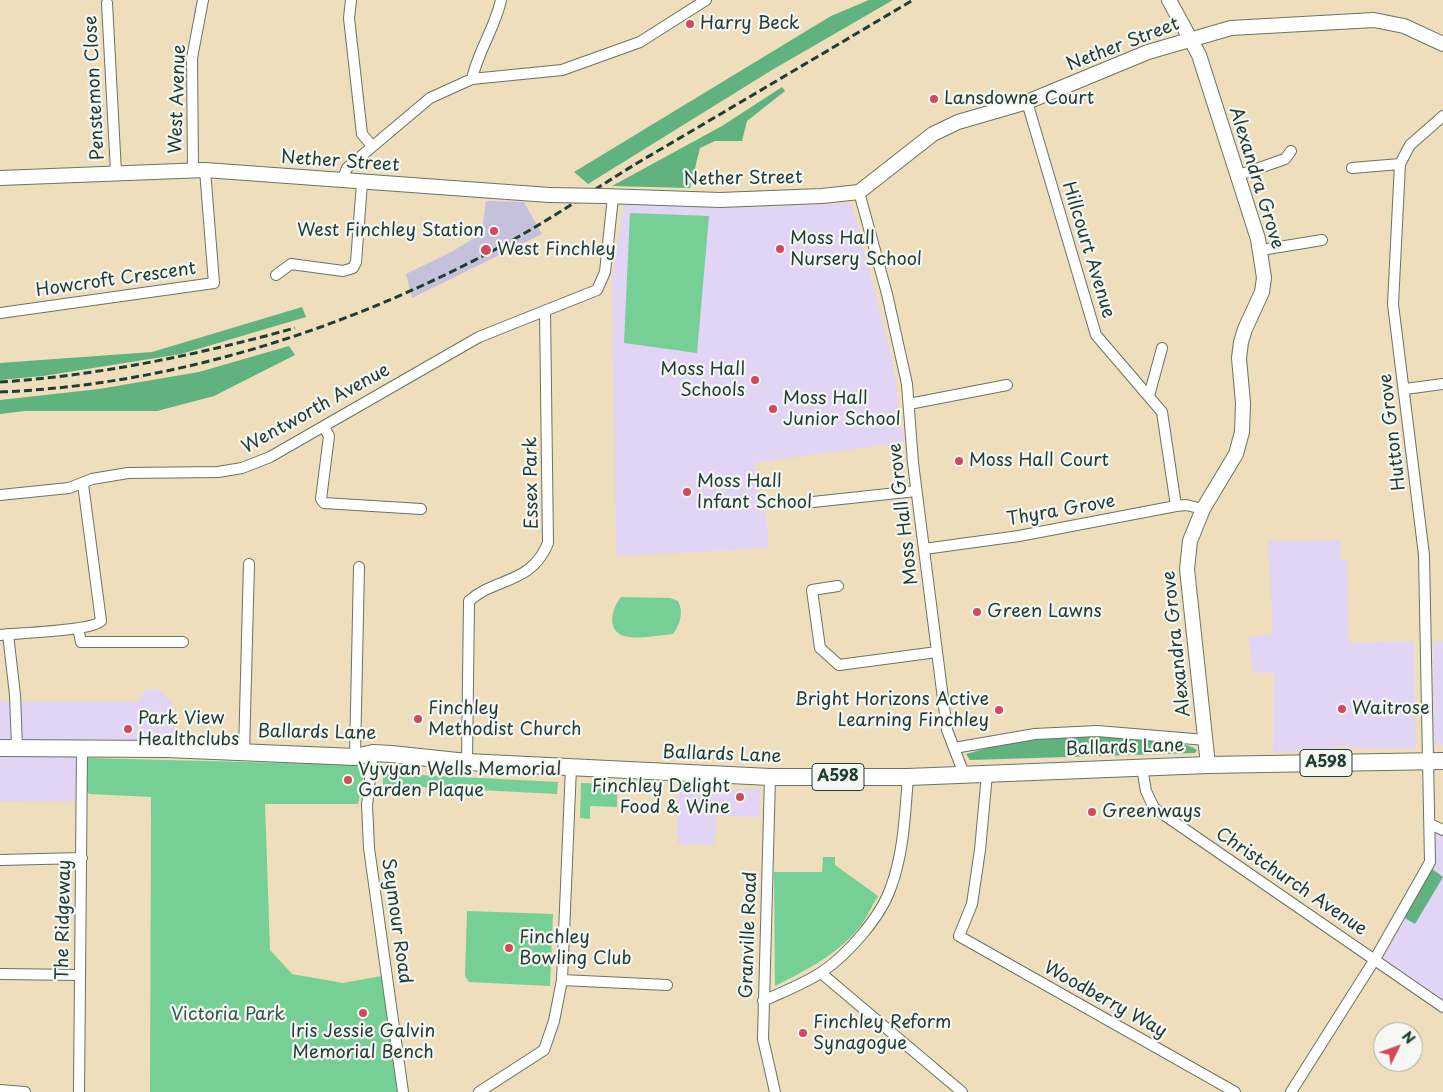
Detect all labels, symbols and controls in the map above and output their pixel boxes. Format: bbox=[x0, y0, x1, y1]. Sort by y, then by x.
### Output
place label: Harry Beck bbox=[700, 13, 800, 35]
street label: Nether Street bbox=[1064, 14, 1182, 76]
street label: Penstemon Close bbox=[80, 15, 110, 161]
marker: Harry Beck bbox=[684, 18, 696, 30]
street label: West Avenue bbox=[165, 44, 191, 154]
place label: Lansdowne Court bbox=[944, 88, 1094, 110]
marker: Lansdowne Court bbox=[928, 93, 940, 105]
street label: Alexandra Grove bbox=[1224, 105, 1288, 251]
street label: Nether Street bbox=[280, 147, 400, 177]
street label: Nether Street bbox=[683, 167, 803, 191]
street label: Hillcourt Avenue bbox=[1057, 179, 1119, 321]
place label: West Finchley Station bbox=[297, 220, 484, 242]
marker: West Finchley Station bbox=[488, 225, 500, 237]
place label: Moss Hall Nursery School bbox=[790, 228, 922, 270]
place label: West Finchley bbox=[497, 239, 616, 261]
marker: West Finchley bbox=[479, 243, 493, 257]
marker: Moss Hall Nursery School bbox=[774, 243, 786, 255]
street label: Howcroft Crescent bbox=[35, 258, 197, 302]
street label: Wentworth Avenue bbox=[238, 359, 394, 459]
place label: Moss Hall Schools bbox=[660, 359, 745, 402]
street label: Hutton Grove bbox=[1375, 372, 1411, 492]
marker: Moss Hall Schools bbox=[749, 374, 761, 386]
place label: Moss Hall Junior School bbox=[783, 388, 901, 430]
marker: Moss Hall Junior School bbox=[767, 403, 779, 415]
street label: Essex Park bbox=[520, 436, 544, 530]
street label: Moss Hall Grove bbox=[885, 442, 923, 586]
place label: Moss Hall Court bbox=[969, 450, 1109, 472]
marker: Moss Hall Court bbox=[953, 455, 965, 467]
place label: Moss Hall Infant School bbox=[697, 471, 812, 514]
marker: Moss Hall Infant School bbox=[681, 486, 693, 498]
street label: Thyra Grove bbox=[1005, 491, 1117, 531]
street label: Alexandra Grove bbox=[1159, 570, 1195, 718]
place label: Green Lawns bbox=[987, 601, 1102, 623]
marker: Green Lawns bbox=[971, 606, 983, 618]
place label: Bright Horizons Active Learning Finchley bbox=[794, 689, 989, 732]
place label: Finchley Methodist Church bbox=[428, 698, 581, 741]
place label: Waitrose bbox=[1352, 698, 1429, 720]
marker: Waitrose bbox=[1336, 703, 1348, 715]
marker: Bright Horizons Active Learning Finchley bbox=[993, 704, 1005, 716]
place label: Park View Healthclubs bbox=[138, 708, 239, 751]
marker: Finchley Methodist Church bbox=[412, 713, 424, 725]
street label: Ballards Lane bbox=[257, 721, 377, 745]
marker: Park View Healthclubs bbox=[122, 723, 134, 735]
street label: Ballards Lane bbox=[1065, 735, 1185, 761]
street label: Ballards Lane bbox=[662, 742, 782, 768]
road number: A598 bbox=[1300, 750, 1352, 776]
place label: Vyvyan Wells Memorial Garden Plaque bbox=[358, 759, 561, 802]
road number: A598 bbox=[812, 764, 864, 790]
marker: Vyvyan Wells Memorial Garden Plaque bbox=[342, 774, 354, 786]
place label: Finchley Delight Food & Wine bbox=[592, 776, 730, 819]
marker: Finchley Delight Food & Wine bbox=[734, 791, 746, 803]
place label: Greenways bbox=[1102, 801, 1201, 823]
marker: Greenways bbox=[1086, 806, 1098, 818]
street label: Christchurch Avenue bbox=[1211, 823, 1371, 941]
street label: Seymour Road bbox=[377, 857, 415, 985]
street label: The Ridgeway bbox=[52, 860, 76, 980]
street label: Granville Road bbox=[736, 871, 762, 999]
place label: Finchley Bowling Club bbox=[519, 927, 631, 970]
marker: Finchley Bowling Club bbox=[503, 942, 515, 954]
street label: Woodberry Way bbox=[1040, 957, 1170, 1043]
park label: Victoria Park bbox=[171, 1004, 285, 1026]
marker: Iris Jessie Galvin Memorial Bench bbox=[357, 1007, 369, 1019]
place label: Finchley Reform Synagogue bbox=[813, 1012, 951, 1054]
place label: Iris Jessie Galvin Memorial Bench bbox=[291, 1021, 435, 1064]
north arrow bbox=[1373, 1022, 1423, 1072]
text: N bbox=[1397, 1026, 1420, 1048]
marker: Finchley Reform Synagogue bbox=[797, 1027, 809, 1039]

